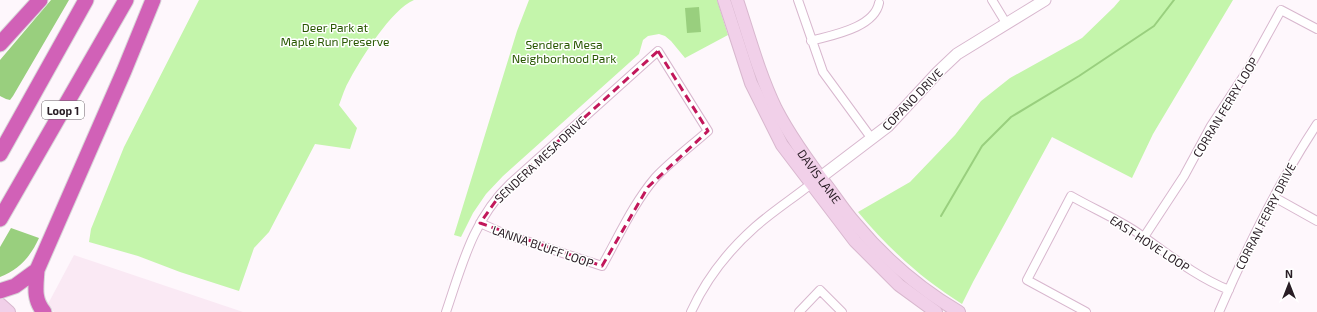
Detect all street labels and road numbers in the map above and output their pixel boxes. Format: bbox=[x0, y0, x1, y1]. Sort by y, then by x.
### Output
street label: CORRAN FERRY LOOP bbox=[1190, 54, 1260, 160]
street label: COPANO DRIVE bbox=[879, 65, 945, 133]
road number: Loop 1 bbox=[42, 101, 84, 119]
street label: SENDERA MESA DRIVE bbox=[491, 113, 589, 205]
street label: DAVIS LANE bbox=[795, 146, 844, 206]
street label: CORRAN FERRY DRIVE bbox=[1232, 160, 1298, 272]
street label: EAST HOVE LOOP bbox=[1108, 212, 1192, 274]
street label: LANNA BLUFF LOOP bbox=[490, 222, 596, 270]

